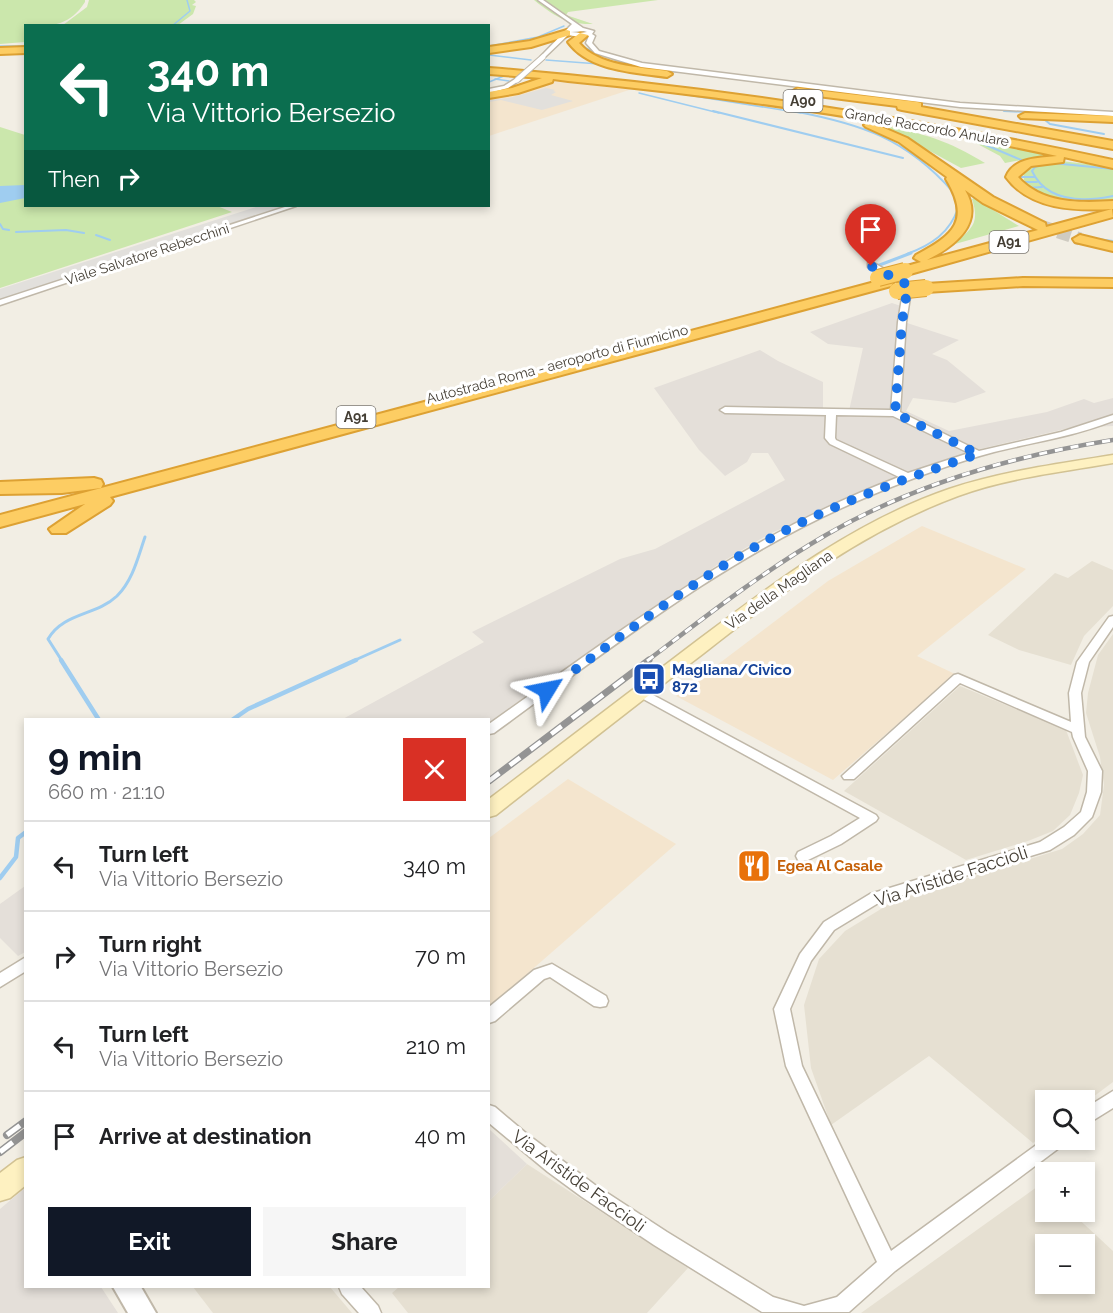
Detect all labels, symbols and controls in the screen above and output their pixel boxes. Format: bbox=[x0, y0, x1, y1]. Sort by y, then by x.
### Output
text: 340 m bbox=[147, 47, 269, 96]
icon: left bbox=[48, 48, 126, 126]
road number: A90 bbox=[784, 90, 822, 112]
text: Via Vittorio Bersezio bbox=[147, 97, 396, 128]
street label: Grande Raccordo Anulare bbox=[844, 105, 1010, 149]
icon: right bbox=[112, 162, 145, 195]
text: Then bbox=[48, 166, 100, 192]
pin bbox=[845, 204, 896, 266]
icon: arrive bbox=[854, 213, 887, 246]
street label: Viale Salvatore Rebecchini bbox=[63, 220, 231, 288]
road number: A91 bbox=[990, 231, 1028, 253]
street label: Autostrada Roma - aeroporto di Fiumicino bbox=[424, 321, 690, 407]
road number: A91 bbox=[336, 406, 376, 428]
street label: Via della Magliana bbox=[722, 546, 836, 634]
position arrow bbox=[515, 658, 579, 722]
bus stop icon: Magliana/Civico 872 bbox=[631, 661, 667, 697]
place label: Magliana/Civico 872 bbox=[672, 661, 792, 696]
text: 9 min bbox=[48, 736, 142, 778]
button: close bbox=[403, 738, 466, 801]
text: 660 m · 21:10 bbox=[48, 780, 165, 804]
text: Turn left bbox=[99, 841, 189, 867]
street label: Via Aristide Faccioli bbox=[872, 841, 1030, 911]
restaurant icon: Egea Al Casale bbox=[736, 848, 772, 884]
icon: left bbox=[48, 850, 81, 883]
text: 340 m bbox=[403, 853, 466, 879]
place label: Egea Al Casale bbox=[777, 857, 883, 875]
text: Via Vittorio Bersezio bbox=[99, 867, 283, 891]
text: Turn right bbox=[99, 931, 202, 957]
icon: right bbox=[48, 940, 81, 973]
text: 70 m bbox=[415, 943, 466, 969]
text: Via Vittorio Bersezio bbox=[99, 957, 283, 981]
text: Turn left bbox=[99, 1021, 189, 1047]
icon: left bbox=[48, 1030, 81, 1063]
text: 210 m bbox=[406, 1033, 466, 1059]
text: Via Vittorio Bersezio bbox=[99, 1047, 283, 1071]
map controls bbox=[1035, 1090, 1095, 1294]
button: search bbox=[1035, 1090, 1095, 1150]
icon: arrive bbox=[48, 1120, 81, 1153]
text: Arrive at destination bbox=[99, 1123, 312, 1149]
text: 40 m bbox=[415, 1123, 466, 1149]
street label: Via Aristide Faccioli bbox=[508, 1126, 650, 1236]
button: + bbox=[1035, 1162, 1095, 1222]
button: Exit bbox=[48, 1207, 251, 1276]
button: Share bbox=[263, 1207, 466, 1276]
button: − bbox=[1035, 1234, 1095, 1294]

